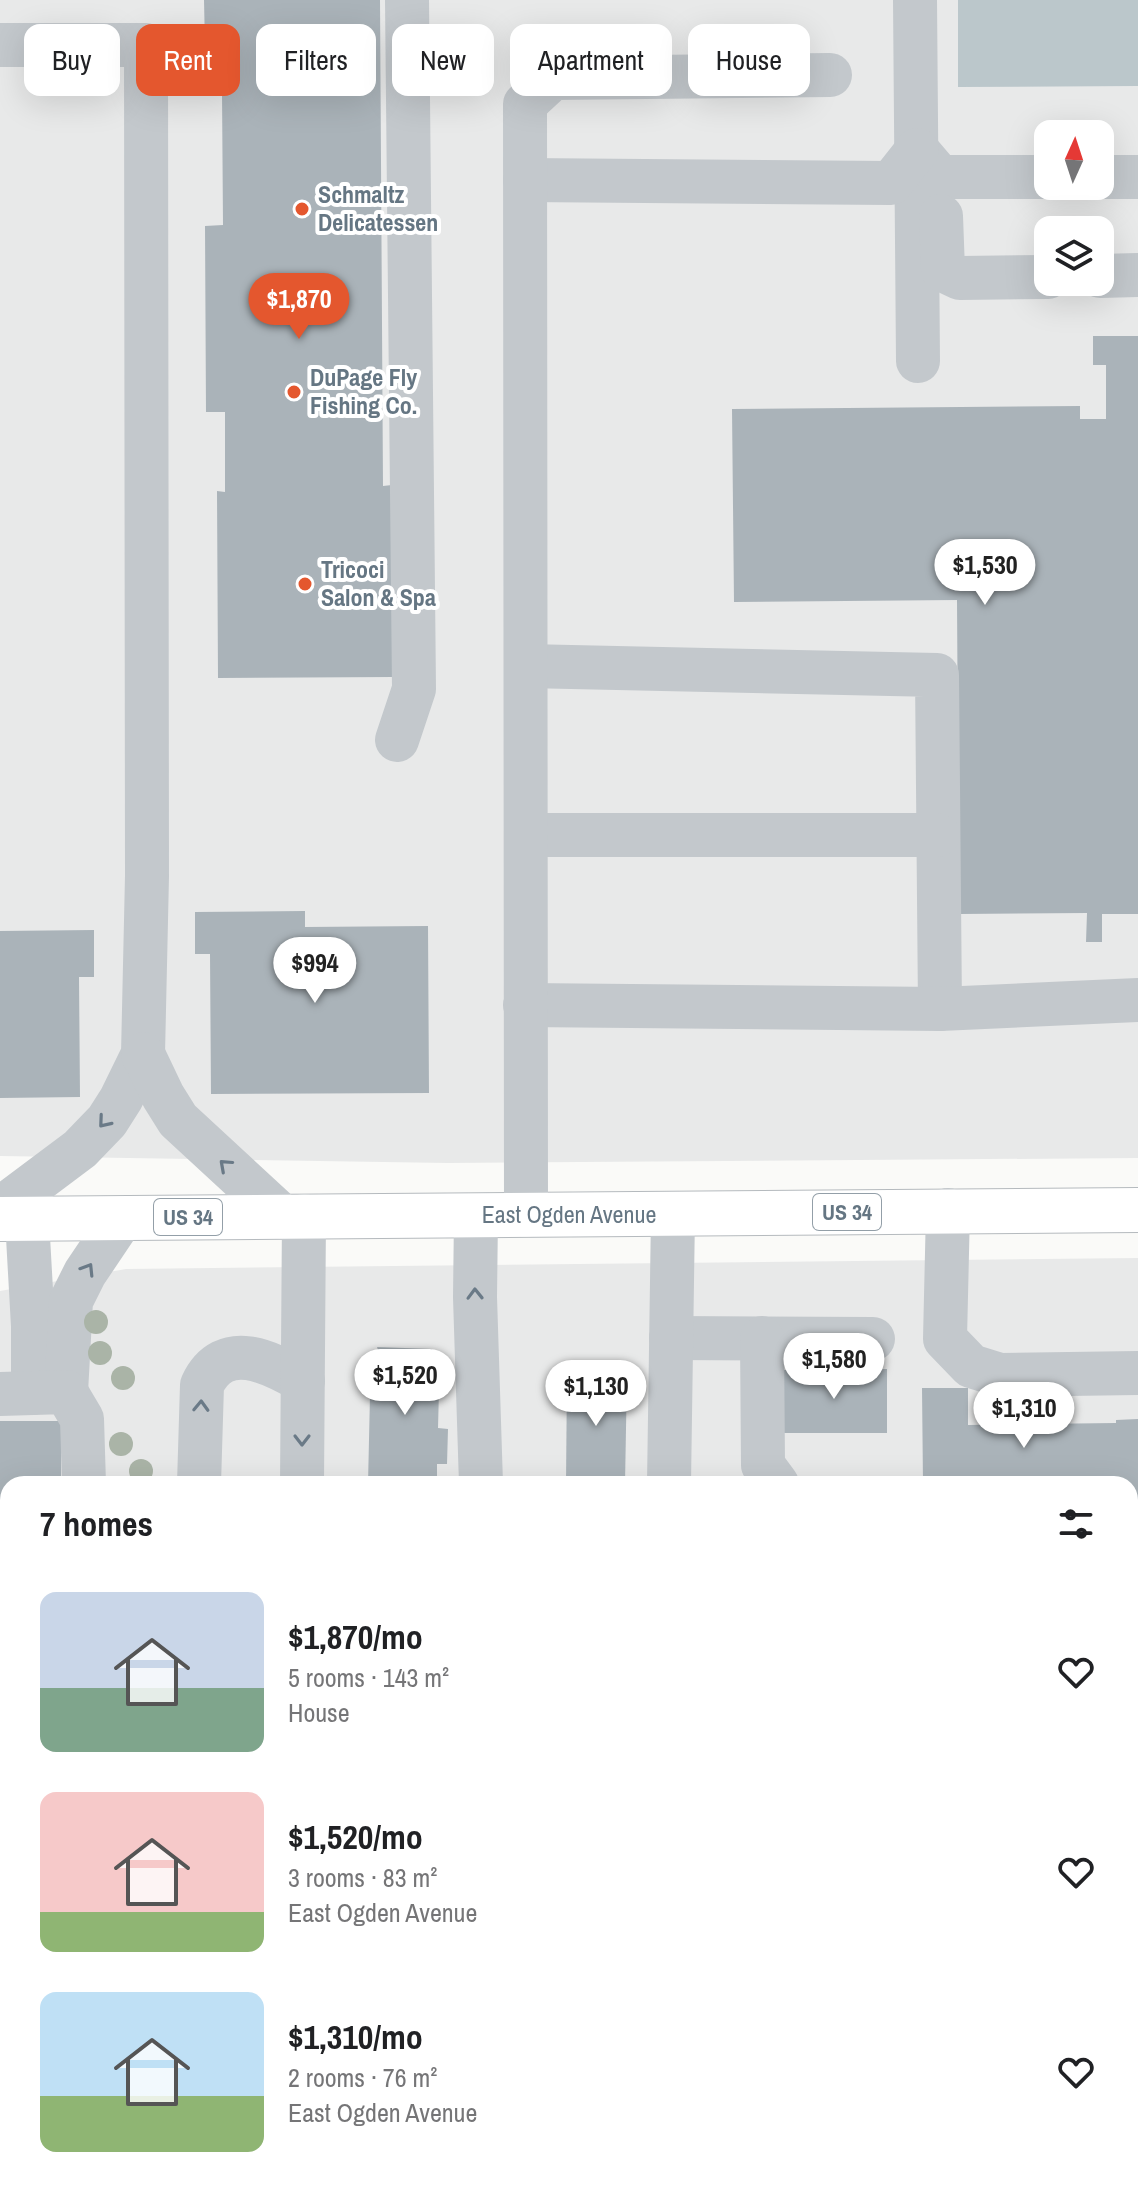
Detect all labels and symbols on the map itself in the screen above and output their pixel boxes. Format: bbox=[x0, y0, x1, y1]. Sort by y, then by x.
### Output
north arrow bbox=[1034, 120, 1114, 200]
place label: Schmaltz Delicatessen bbox=[318, 178, 438, 238]
marker: Schmaltz Delicatessen bbox=[293, 200, 311, 218]
pin: $1,870 bbox=[234, 273, 364, 341]
place label: DuPage Fly Fishing Co. bbox=[310, 361, 417, 421]
marker: DuPage Fly Fishing Co. bbox=[285, 383, 303, 401]
pin: $1,530 bbox=[920, 539, 1050, 607]
place label: Tricoci Salon & Spa bbox=[321, 553, 436, 613]
marker: Tricoci Salon & Spa bbox=[296, 575, 314, 593]
pin: $994 bbox=[268, 937, 362, 1005]
one-way arrow bbox=[99, 1112, 114, 1127]
one-way arrow bbox=[220, 1160, 235, 1174]
road number: US 34 bbox=[813, 1194, 881, 1230]
street label: East Ogden Avenue bbox=[482, 1198, 656, 1230]
road number: US 34 bbox=[154, 1199, 222, 1235]
one-way arrow bbox=[79, 1263, 94, 1277]
one-way arrow bbox=[466, 1287, 484, 1300]
pin: $1,580 bbox=[769, 1333, 899, 1401]
pin: $1,520 bbox=[340, 1349, 470, 1417]
pin: $1,130 bbox=[531, 1360, 661, 1428]
pin: $1,310 bbox=[959, 1382, 1089, 1450]
one-way arrow bbox=[193, 1399, 210, 1412]
one-way arrow bbox=[294, 1434, 311, 1447]

